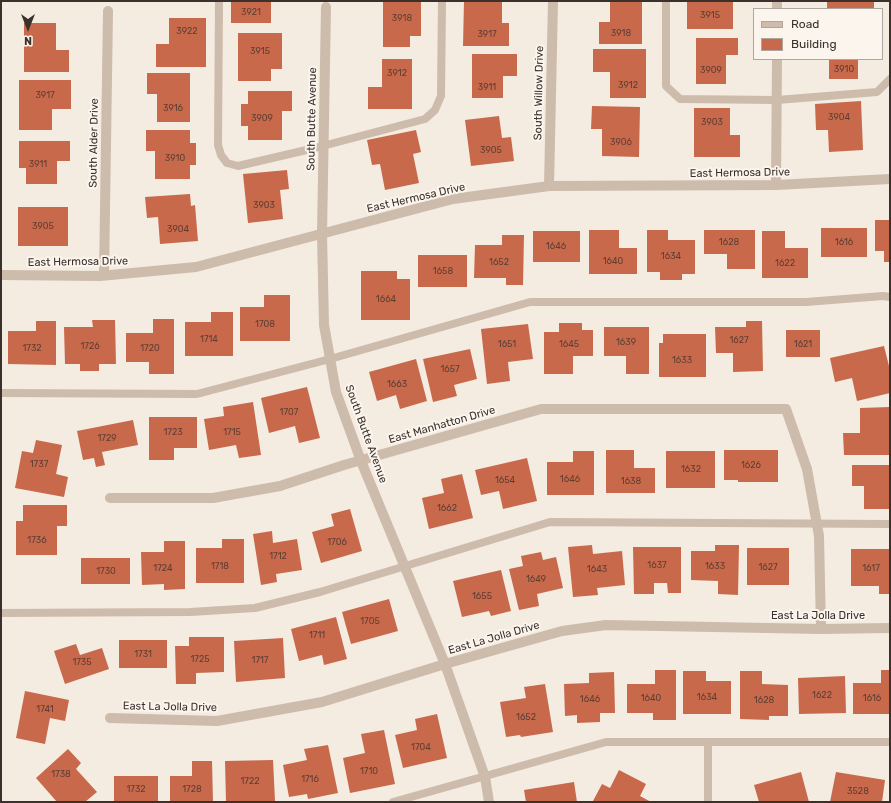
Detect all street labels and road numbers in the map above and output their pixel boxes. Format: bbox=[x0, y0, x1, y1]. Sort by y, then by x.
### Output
street label: South Willow Drive bbox=[532, 46, 546, 140]
street label: South Butte Avenue bbox=[304, 67, 320, 171]
street label: South Alder Drive bbox=[87, 98, 101, 188]
street label: East Hermosa Drive bbox=[690, 166, 790, 180]
street label: East Hermosa Drive bbox=[366, 180, 466, 216]
street label: East Hermosa Drive bbox=[28, 255, 128, 269]
street label: South Butte Avenue bbox=[342, 383, 390, 485]
street label: East Manhatton Drive bbox=[387, 403, 497, 447]
street label: East La Jolla Drive bbox=[771, 609, 865, 623]
street label: East La Jolla Drive bbox=[447, 619, 541, 657]
street label: East La Jolla Drive bbox=[123, 700, 217, 714]

